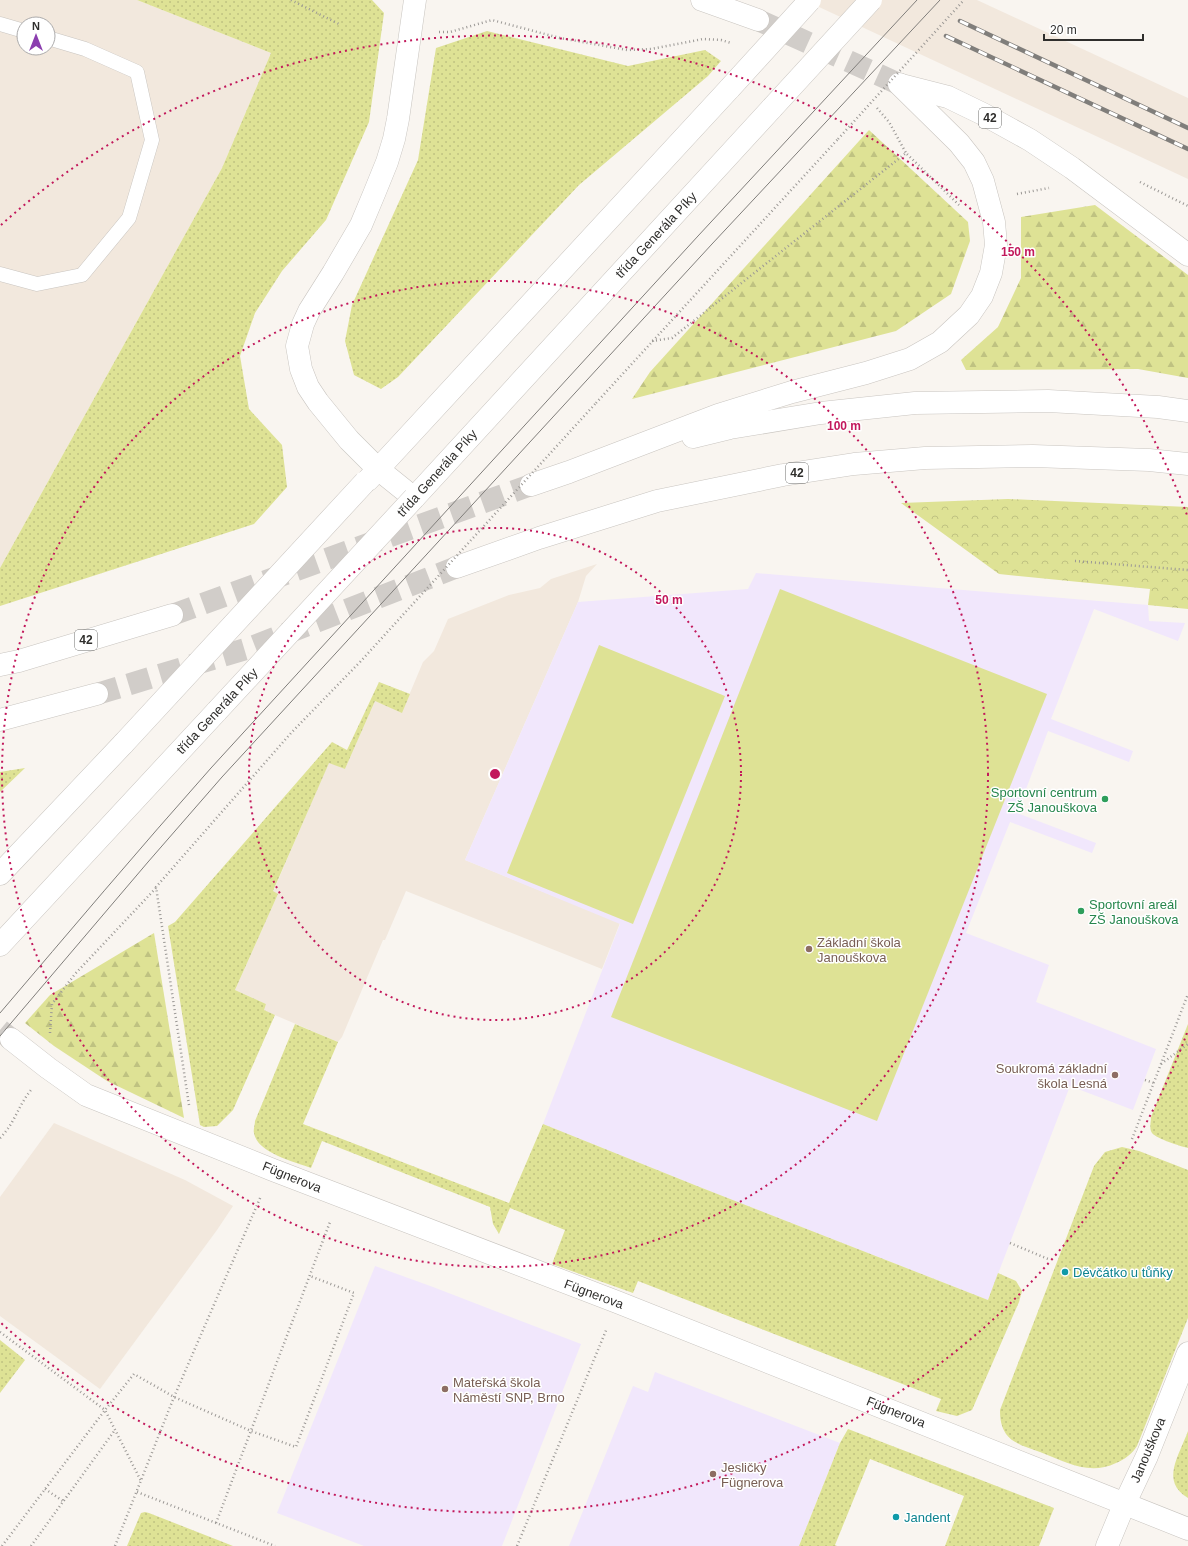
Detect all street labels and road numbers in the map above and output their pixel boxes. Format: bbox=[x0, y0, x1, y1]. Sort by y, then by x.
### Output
road number: 42 bbox=[979, 108, 1001, 128]
street label: třída Generála Píky bbox=[612, 189, 700, 281]
street label: třída Generála Píky bbox=[394, 426, 480, 520]
road number: 42 bbox=[786, 463, 808, 483]
road number: 42 bbox=[75, 630, 97, 650]
street label: třída Generála Píky bbox=[173, 665, 261, 757]
street label: Fügnerova bbox=[260, 1158, 324, 1196]
street label: Fügnerova bbox=[562, 1276, 626, 1312]
street label: Fügnerova bbox=[864, 1393, 928, 1431]
street label: Janouškova bbox=[1128, 1414, 1169, 1485]

